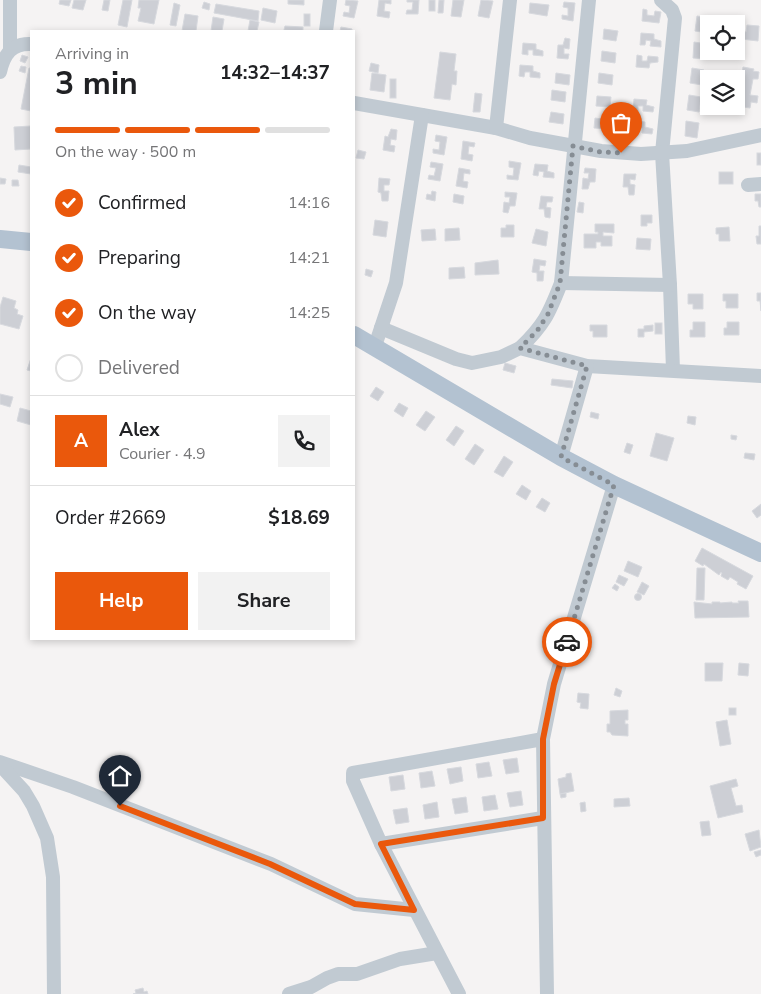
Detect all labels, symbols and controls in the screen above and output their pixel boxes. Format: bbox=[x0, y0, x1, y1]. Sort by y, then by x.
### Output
map controls bbox=[700, 15, 745, 115]
button: locate bbox=[700, 15, 745, 60]
text: Arriving in bbox=[55, 43, 129, 65]
text: 14:32–14:37 bbox=[220, 60, 330, 86]
text: 3 min bbox=[55, 62, 138, 105]
button: layers bbox=[700, 70, 745, 115]
pin bbox=[600, 102, 642, 153]
icon: bag bbox=[607, 109, 635, 137]
text: On the way · 500 m bbox=[55, 141, 196, 163]
icon: check bbox=[55, 189, 83, 217]
text: Confirmed bbox=[98, 190, 186, 216]
text: 14:16 bbox=[288, 192, 330, 214]
icon: check bbox=[55, 244, 83, 272]
text: Preparing bbox=[98, 245, 181, 271]
text: 14:21 bbox=[288, 247, 330, 269]
icon: check bbox=[55, 299, 83, 327]
text: On the way bbox=[98, 300, 196, 326]
text: 14:25 bbox=[288, 302, 330, 324]
text: Delivered bbox=[98, 355, 180, 381]
button: phone bbox=[278, 415, 330, 467]
text: Alex bbox=[119, 417, 160, 443]
text: A bbox=[74, 428, 88, 454]
text: Courier · 4.9 bbox=[119, 443, 205, 465]
text: Order #2669 bbox=[55, 505, 166, 531]
text: $18.69 bbox=[268, 505, 330, 531]
button: Help bbox=[55, 572, 188, 630]
button: Share bbox=[198, 572, 330, 630]
courier bbox=[542, 617, 592, 667]
icon: car bbox=[553, 628, 581, 656]
pin bbox=[99, 755, 141, 806]
icon: home bbox=[106, 762, 134, 790]

